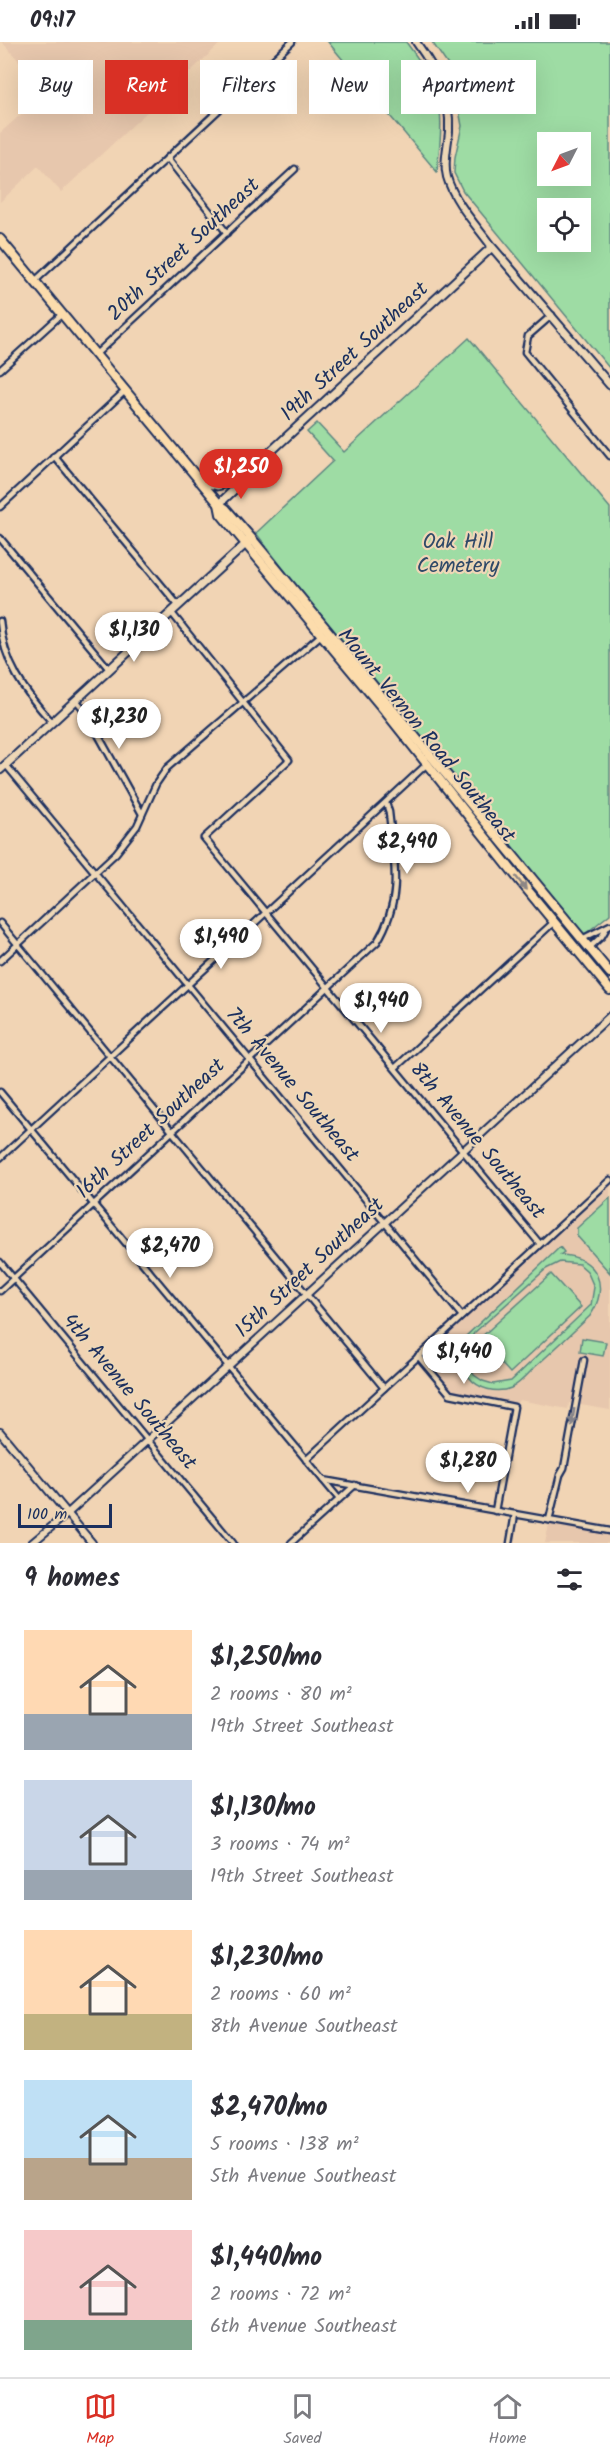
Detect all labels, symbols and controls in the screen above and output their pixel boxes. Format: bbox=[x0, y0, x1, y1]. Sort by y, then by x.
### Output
text: 09:17 bbox=[30, 4, 75, 39]
chip: Buy bbox=[18, 60, 93, 114]
chip: Rent bbox=[105, 60, 188, 114]
chip: Filters bbox=[200, 60, 297, 114]
chip: New bbox=[309, 60, 389, 114]
chip: Apartment bbox=[401, 60, 536, 114]
north arrow bbox=[537, 132, 591, 186]
map controls bbox=[537, 132, 591, 252]
street label: 20th Street Southeast bbox=[100, 170, 269, 330]
button: locate bbox=[537, 198, 591, 252]
street label: 19th Street Southeast bbox=[273, 274, 437, 430]
pin: $1,250 bbox=[192, 449, 290, 500]
text: $1,250 bbox=[213, 452, 269, 484]
park label: Oak Hill Cemetery bbox=[417, 526, 499, 583]
pin: $1,130 bbox=[85, 612, 183, 663]
text: $1,130 bbox=[109, 615, 159, 647]
street label: Mount Vernon Road Southeast bbox=[329, 621, 524, 852]
pin: $1,230 bbox=[70, 699, 168, 750]
text: $1,230 bbox=[91, 702, 147, 734]
pin: $2,490 bbox=[358, 824, 456, 875]
text: $2,490 bbox=[377, 827, 437, 859]
one-way arrow bbox=[515, 875, 527, 890]
pin: $1,490 bbox=[172, 919, 270, 970]
text: $1,490 bbox=[194, 922, 248, 954]
pin: $1,940 bbox=[332, 983, 430, 1034]
text: $1,940 bbox=[354, 986, 408, 1018]
street label: 7th Avenue Southeast bbox=[217, 1000, 368, 1171]
street label: 16th Street Southeast bbox=[69, 1050, 234, 1207]
street label: 8th Avenue Southeast bbox=[401, 1055, 554, 1228]
street label: 15th Street Southeast bbox=[228, 1189, 393, 1346]
pin: $2,470 bbox=[121, 1228, 219, 1279]
text: $2,470 bbox=[140, 1231, 200, 1263]
street label: 4th Avenue Southeast bbox=[53, 1306, 205, 1478]
pin: $1,440 bbox=[415, 1334, 513, 1385]
text: $1,440 bbox=[436, 1337, 492, 1369]
one-way arrow bbox=[568, 1408, 577, 1427]
pin: $1,280 bbox=[419, 1443, 517, 1494]
text: $1,280 bbox=[440, 1446, 496, 1478]
scale bar bbox=[18, 1501, 112, 1528]
text: 100 m bbox=[27, 1502, 67, 1527]
text: 9 homes bbox=[24, 1558, 120, 1600]
icon: filters bbox=[553, 1563, 586, 1596]
text: $1,250/mo bbox=[210, 1637, 322, 1679]
icon: home bbox=[72, 1654, 144, 1726]
text: 2 rooms · 80 m² bbox=[210, 1679, 352, 1711]
text: 19th Street Southeast bbox=[210, 1711, 394, 1743]
text: $1,130/mo bbox=[210, 1787, 316, 1829]
icon: home bbox=[72, 1804, 144, 1876]
text: 3 rooms · 74 m² bbox=[210, 1829, 350, 1861]
text: 19th Street Southeast bbox=[210, 1861, 394, 1893]
text: $1,230/mo bbox=[210, 1937, 323, 1979]
icon: home bbox=[72, 1954, 144, 2026]
text: 2 rooms · 60 m² bbox=[210, 1979, 351, 2011]
text: 8th Avenue Southeast bbox=[210, 2011, 398, 2043]
text: $2,470/mo bbox=[210, 2087, 328, 2129]
icon: home bbox=[72, 2104, 144, 2176]
text: 5 rooms · 138 m² bbox=[210, 2129, 359, 2161]
text: 5th Avenue Southeast bbox=[210, 2161, 397, 2193]
text: $1,440/mo bbox=[210, 2237, 322, 2279]
icon: home bbox=[72, 2254, 144, 2326]
text: 2 rooms · 72 m² bbox=[210, 2279, 351, 2311]
text: 6th Avenue Southeast bbox=[210, 2311, 397, 2343]
tab: Map bbox=[84, 2390, 117, 2451]
tab: Saved bbox=[284, 2390, 322, 2451]
tab: Home bbox=[489, 2390, 526, 2451]

